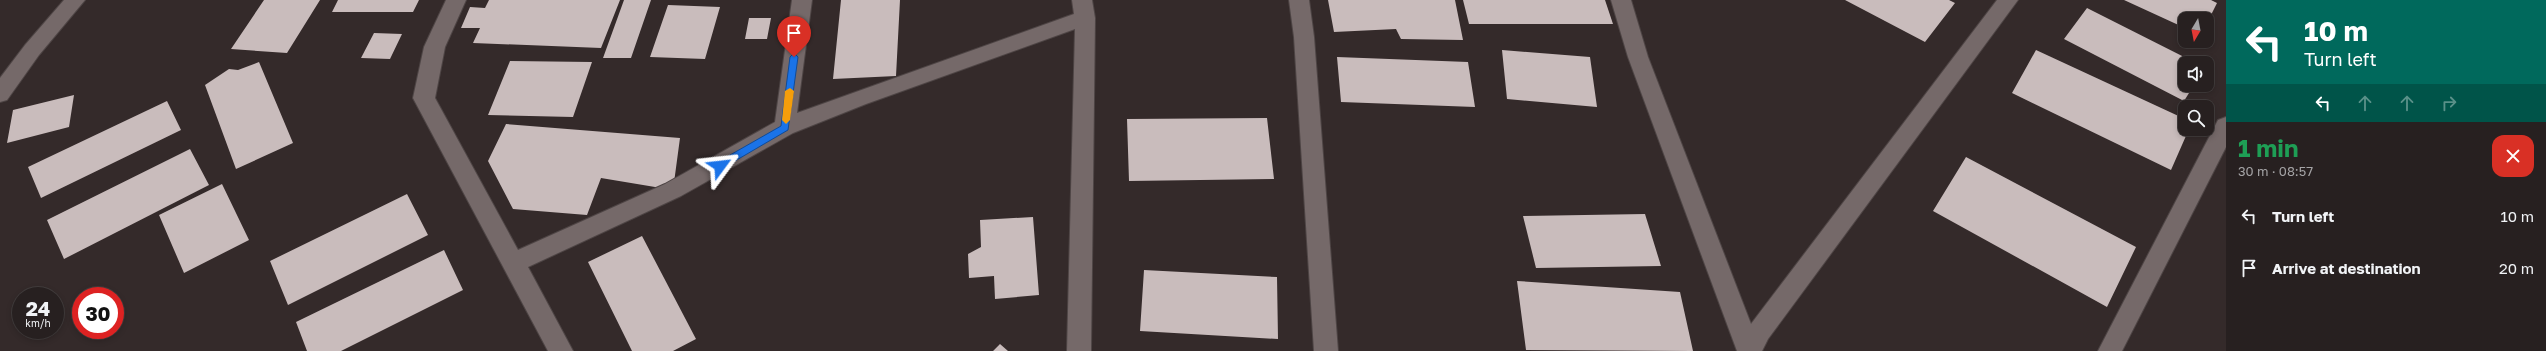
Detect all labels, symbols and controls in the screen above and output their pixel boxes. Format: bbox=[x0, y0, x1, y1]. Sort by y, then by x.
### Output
north arrow bbox=[2178, 12, 2214, 48]
map controls bbox=[2178, 12, 2214, 136]
text: 10 m bbox=[2304, 14, 2368, 47]
pin bbox=[777, 16, 811, 57]
icon: left bbox=[2238, 16, 2290, 68]
icon: arrive bbox=[783, 22, 805, 44]
text: Turn left bbox=[2304, 48, 2377, 70]
button: sound bbox=[2178, 56, 2214, 92]
icon: left bbox=[2312, 92, 2334, 114]
icon: ahead bbox=[2354, 92, 2376, 114]
icon: ahead bbox=[2396, 92, 2418, 114]
icon: right bbox=[2438, 92, 2460, 114]
button: search bbox=[2178, 100, 2214, 136]
text: 1 min bbox=[2238, 133, 2298, 162]
button: close bbox=[2492, 135, 2534, 177]
position arrow bbox=[699, 145, 741, 187]
text: 30 m · 08:57 bbox=[2238, 163, 2313, 179]
icon: left bbox=[2238, 205, 2260, 227]
text: Turn left bbox=[2272, 207, 2334, 225]
text: 10 m bbox=[2500, 207, 2534, 225]
icon: arrive bbox=[2238, 257, 2260, 279]
text: Arrive at destination bbox=[2272, 259, 2421, 277]
text: 20 m bbox=[2499, 259, 2534, 277]
speed limit sign: 30 bbox=[72, 287, 124, 339]
text: 24 bbox=[26, 296, 50, 320]
text: km/h bbox=[25, 317, 51, 329]

